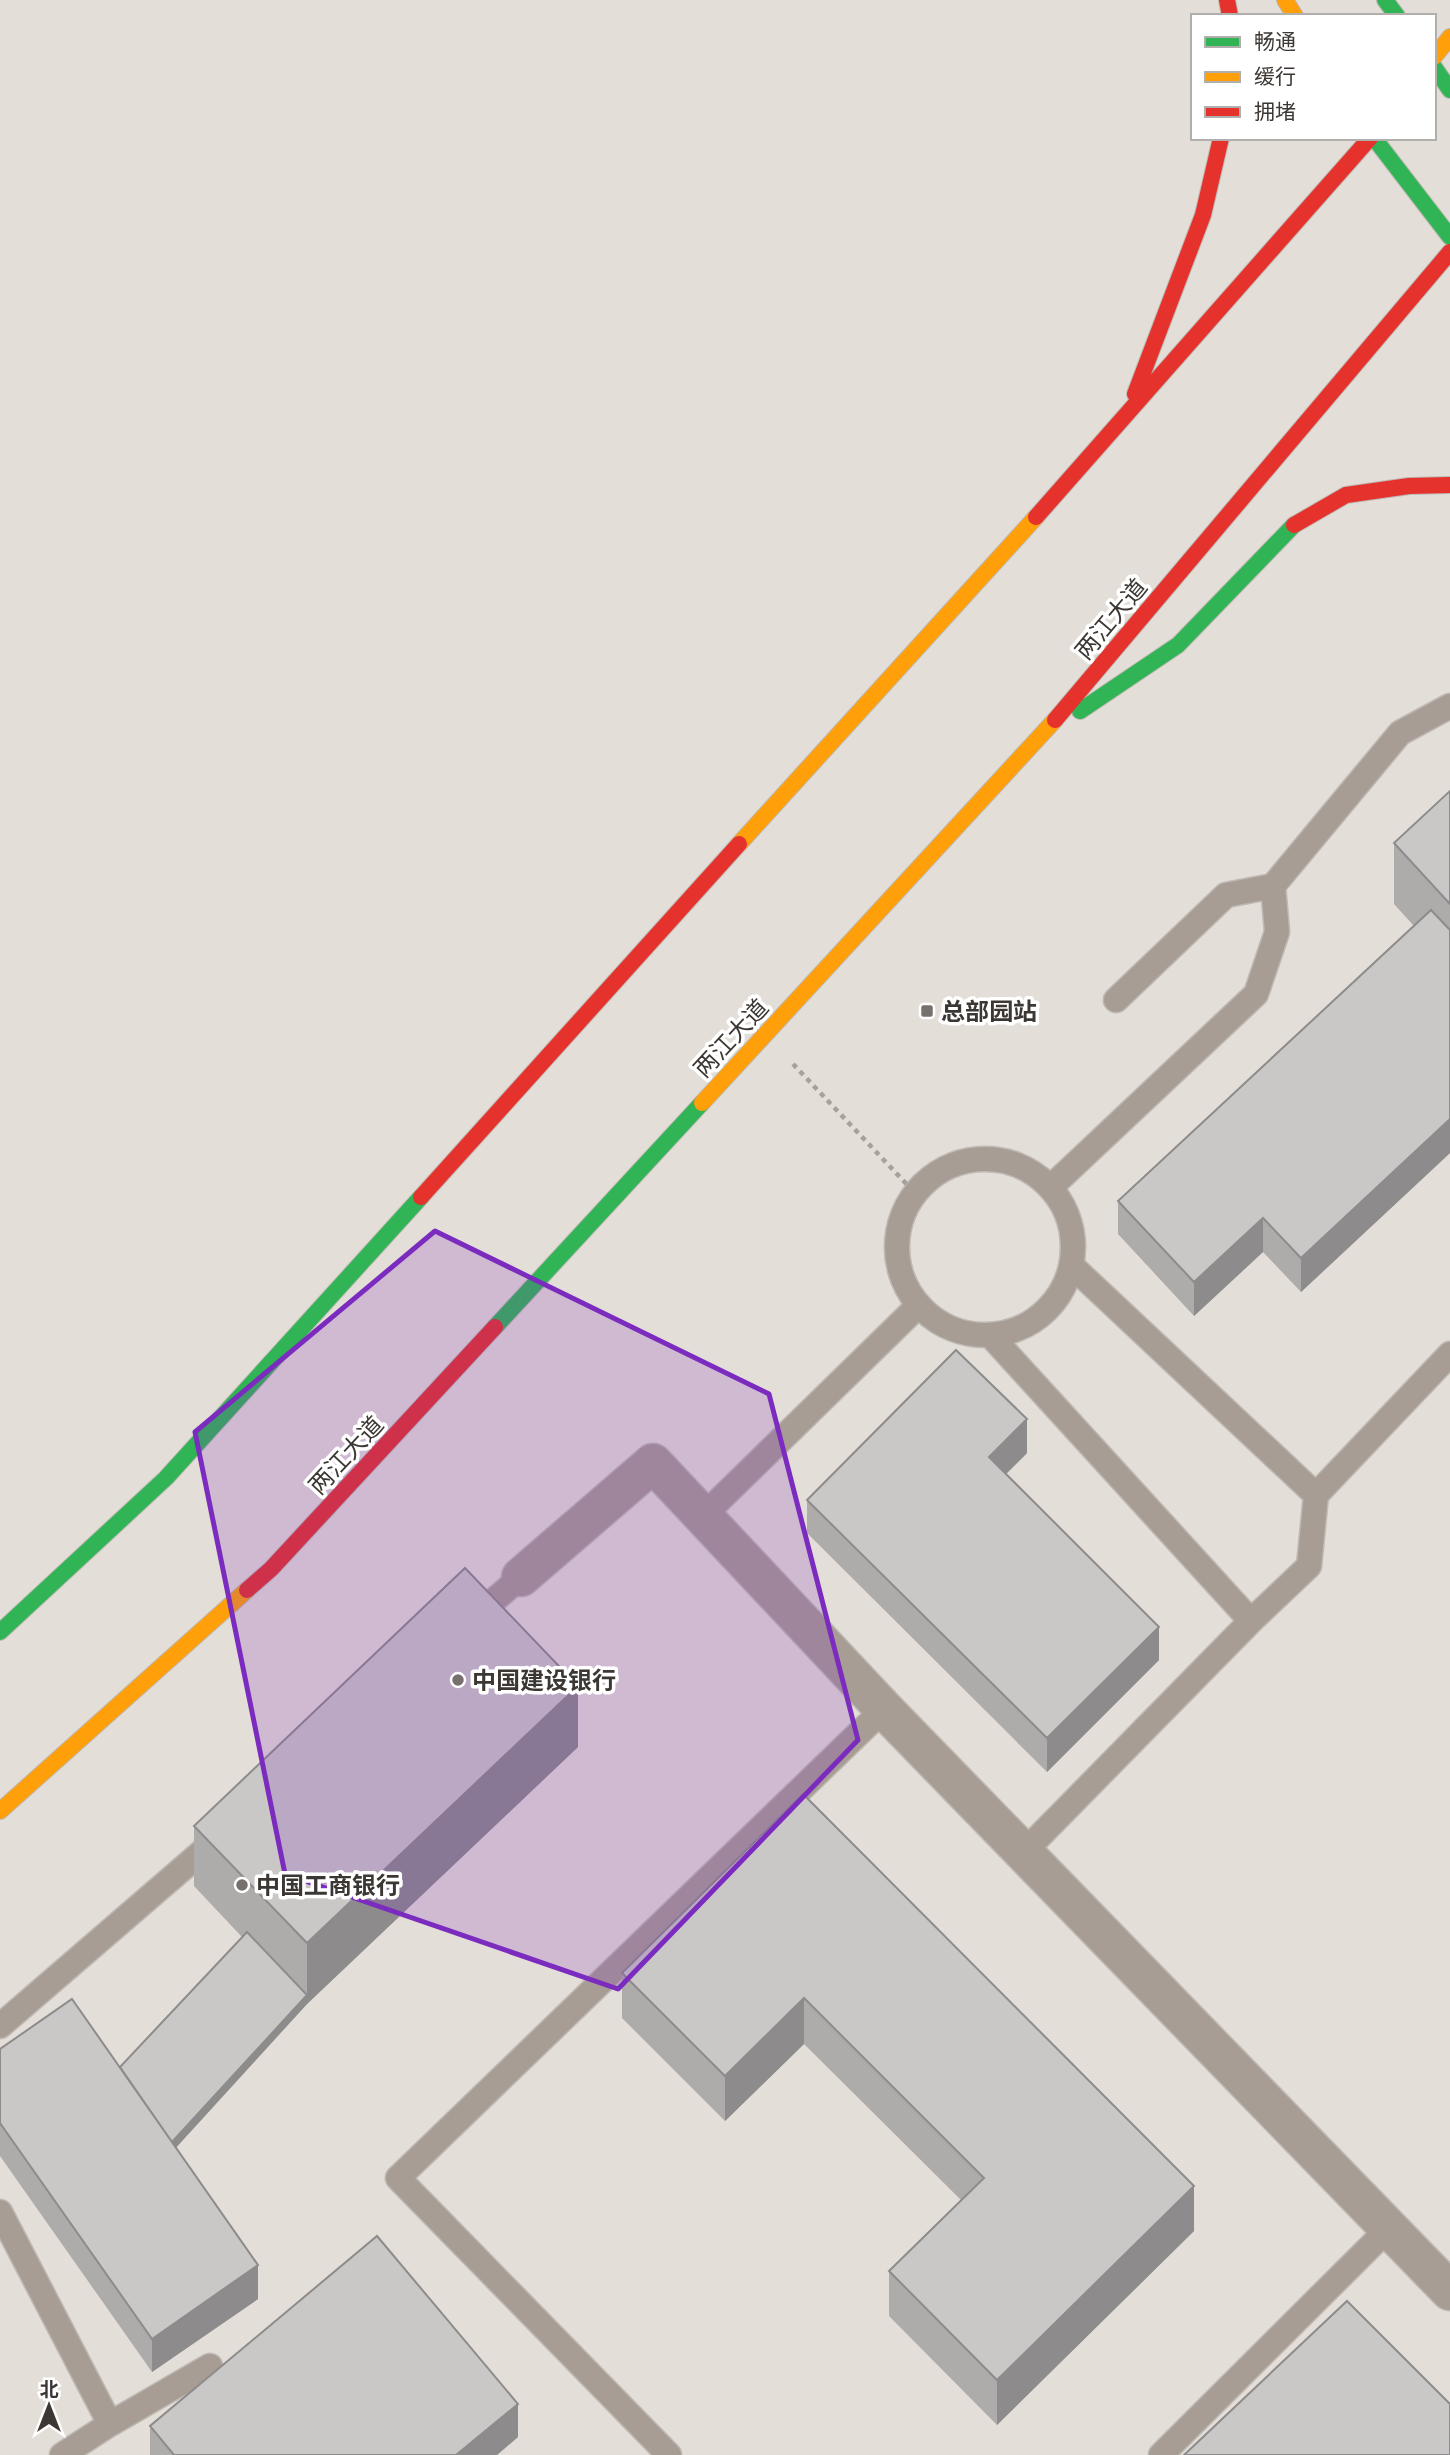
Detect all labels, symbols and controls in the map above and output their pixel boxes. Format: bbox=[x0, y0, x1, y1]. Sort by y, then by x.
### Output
legend bbox=[1191, 14, 1436, 140]
text: 畅通 bbox=[1254, 28, 1296, 56]
text: 缓行 bbox=[1254, 63, 1296, 91]
text: 拥堵 bbox=[1254, 98, 1296, 126]
street label: 两江大道 bbox=[1068, 572, 1154, 666]
street label: 两江大道 bbox=[687, 992, 775, 1084]
place label: 总部园站 bbox=[941, 996, 1037, 1027]
marker: 总部园站 bbox=[919, 1003, 935, 1019]
street label: 两江大道 bbox=[302, 1409, 390, 1501]
place label: 中国建设银行 bbox=[472, 1665, 616, 1696]
marker: 中国建设银行 bbox=[450, 1672, 466, 1688]
place label: 中国工商银行 bbox=[256, 1870, 400, 1901]
marker: 中国工商银行 bbox=[234, 1877, 250, 1893]
north arrow bbox=[14, 2371, 84, 2441]
text: 北 bbox=[39, 2377, 59, 2402]

